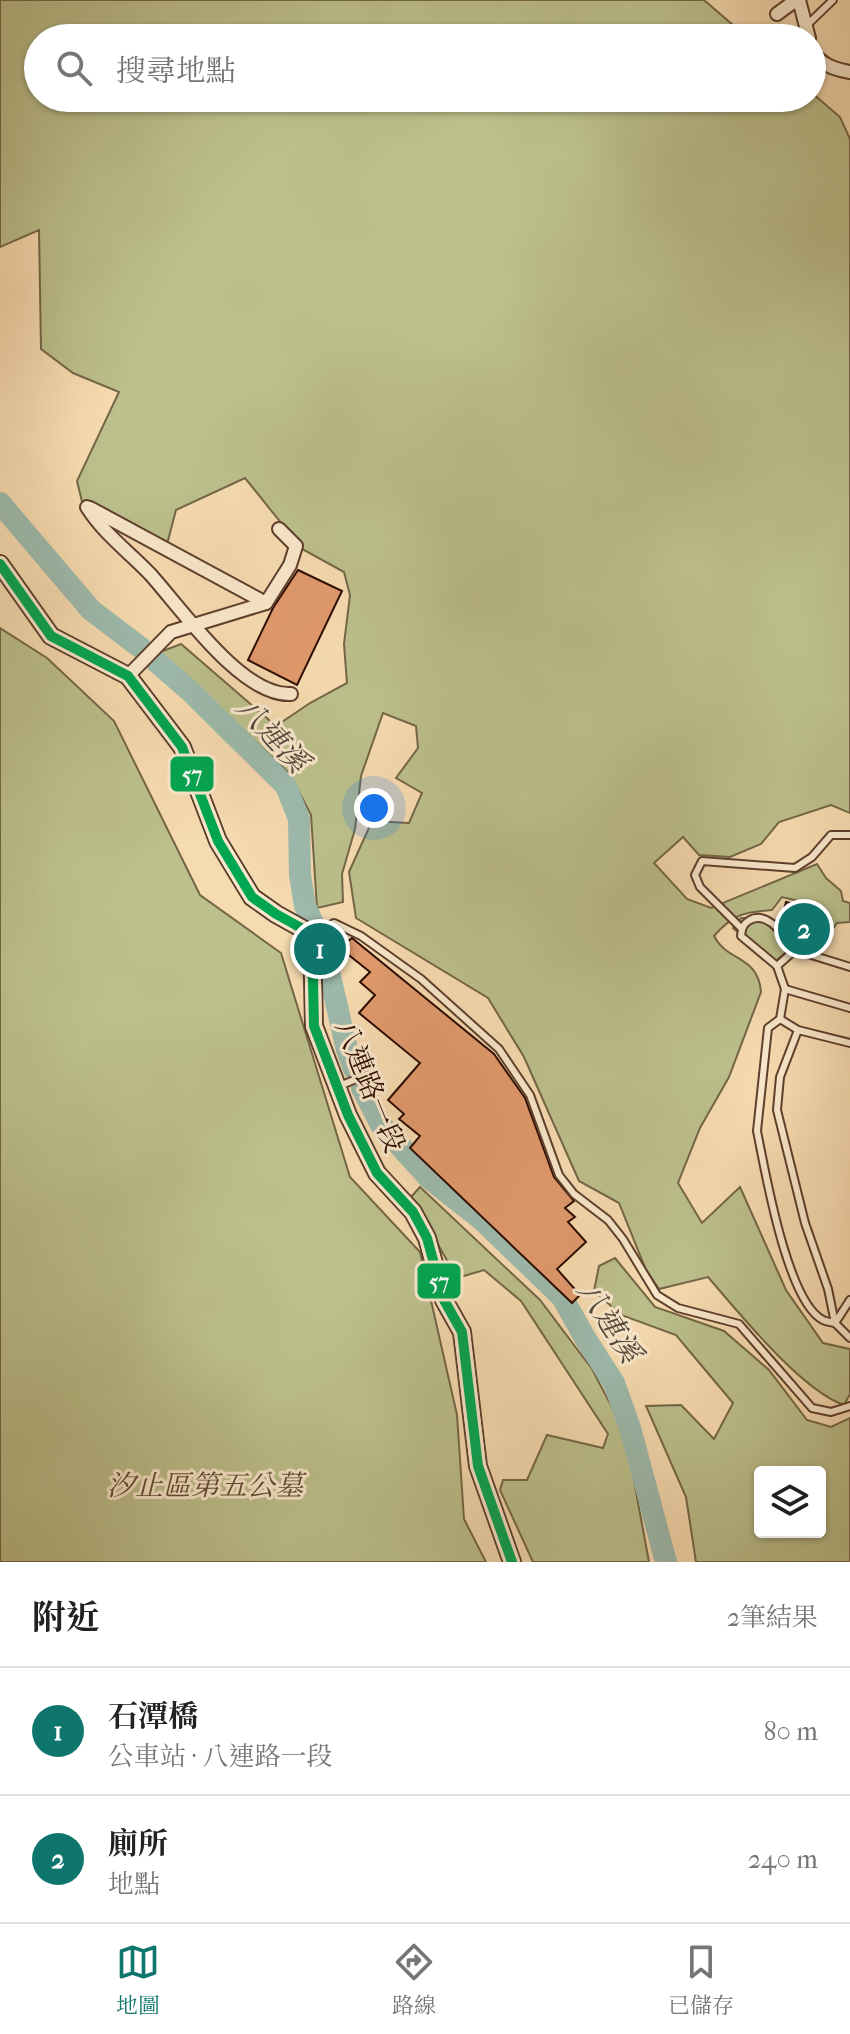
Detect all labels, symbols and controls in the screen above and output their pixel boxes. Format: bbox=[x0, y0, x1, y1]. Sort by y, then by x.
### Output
search box bbox=[24, 24, 826, 112]
icon: search bbox=[52, 46, 96, 90]
text: 搜尋地點 bbox=[116, 54, 236, 89]
water label: 八連溪 bbox=[229, 690, 318, 782]
line badge: 57 bbox=[169, 755, 215, 793]
text: 57 bbox=[182, 762, 202, 788]
your location bbox=[354, 788, 394, 828]
pin: 2 bbox=[778, 899, 830, 959]
pin: 1 bbox=[294, 919, 346, 979]
street label: 八連路一段 bbox=[328, 1015, 412, 1157]
line badge: 57 bbox=[416, 1262, 462, 1300]
text: 57 bbox=[429, 1269, 449, 1295]
water label: 八連溪 bbox=[570, 1275, 650, 1372]
map controls bbox=[754, 1466, 826, 1538]
button: layers bbox=[754, 1466, 826, 1538]
park label: 汐止區第五公墓 bbox=[107, 1469, 307, 1502]
text: 附近 bbox=[32, 1598, 100, 1638]
text: 2筆結果 bbox=[727, 1602, 818, 1633]
text: 石潭橋 bbox=[108, 1699, 198, 1734]
text: 1 bbox=[53, 1716, 63, 1747]
text: 80 m bbox=[763, 1716, 818, 1747]
text: 公車站 · 八連路一段 bbox=[108, 1741, 332, 1772]
text: 廁所 bbox=[108, 1827, 168, 1862]
text: 2 bbox=[51, 1844, 65, 1875]
text: 240 m bbox=[748, 1844, 818, 1875]
text: 地點 bbox=[108, 1869, 160, 1900]
tab: 地圖 bbox=[116, 1940, 160, 2019]
tab: 路線 bbox=[392, 1940, 436, 2019]
tab: 已儲存 bbox=[668, 1940, 734, 2019]

